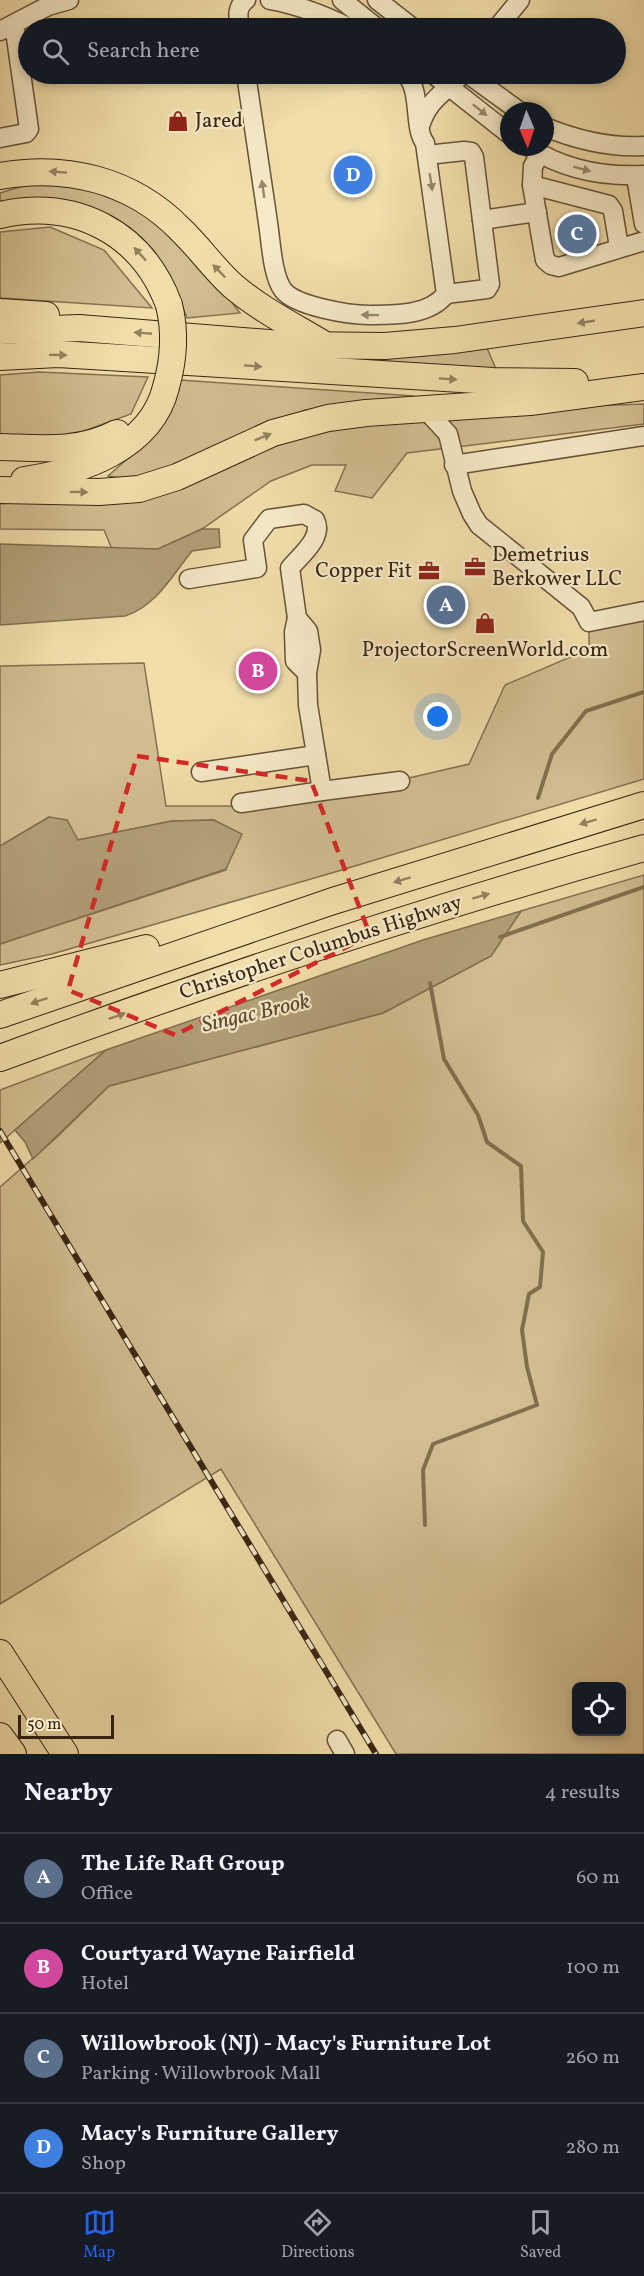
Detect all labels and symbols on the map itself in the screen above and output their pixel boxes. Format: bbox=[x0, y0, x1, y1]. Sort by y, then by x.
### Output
north arrow bbox=[500, 102, 554, 156]
one-way arrow bbox=[472, 104, 487, 116]
place label: Jared bbox=[195, 107, 243, 136]
shop icon: Jared bbox=[166, 109, 190, 133]
pin: D bbox=[334, 152, 372, 198]
one-way arrow bbox=[573, 165, 591, 175]
one-way arrow bbox=[49, 167, 68, 177]
one-way arrow bbox=[427, 173, 436, 192]
one-way arrow bbox=[259, 180, 268, 199]
pin: C bbox=[558, 212, 596, 256]
one-way arrow bbox=[133, 247, 147, 262]
one-way arrow bbox=[213, 264, 226, 279]
one-way arrow bbox=[360, 310, 379, 319]
one-way arrow bbox=[577, 317, 596, 326]
one-way arrow bbox=[134, 328, 153, 338]
one-way arrow bbox=[49, 350, 68, 360]
one-way arrow bbox=[244, 361, 263, 371]
one-way arrow bbox=[438, 374, 457, 383]
one-way arrow bbox=[255, 432, 273, 442]
one-way arrow bbox=[70, 487, 89, 496]
place label: Demetrius Berkower LLC bbox=[492, 541, 622, 594]
office icon: Demetrius Berkower LLC bbox=[463, 555, 487, 579]
place label: Copper Fit bbox=[315, 557, 412, 586]
office icon: Copper Fit bbox=[417, 559, 441, 583]
pin: A bbox=[426, 582, 466, 628]
shop icon: ProjectorScreenWorld.com bbox=[473, 611, 497, 635]
place label: ProjectorScreenWorld.com bbox=[362, 636, 608, 665]
pin: B bbox=[238, 648, 278, 694]
your location bbox=[423, 702, 452, 731]
one-way arrow bbox=[579, 818, 597, 827]
one-way arrow bbox=[393, 875, 411, 885]
street label: Christopher Columbus Highway bbox=[176, 888, 467, 1008]
one-way arrow bbox=[472, 891, 490, 900]
water label: Singac Brook bbox=[199, 987, 313, 1041]
one-way arrow bbox=[30, 997, 48, 1007]
one-way arrow bbox=[108, 1010, 126, 1020]
scale bar bbox=[18, 1712, 114, 1740]

